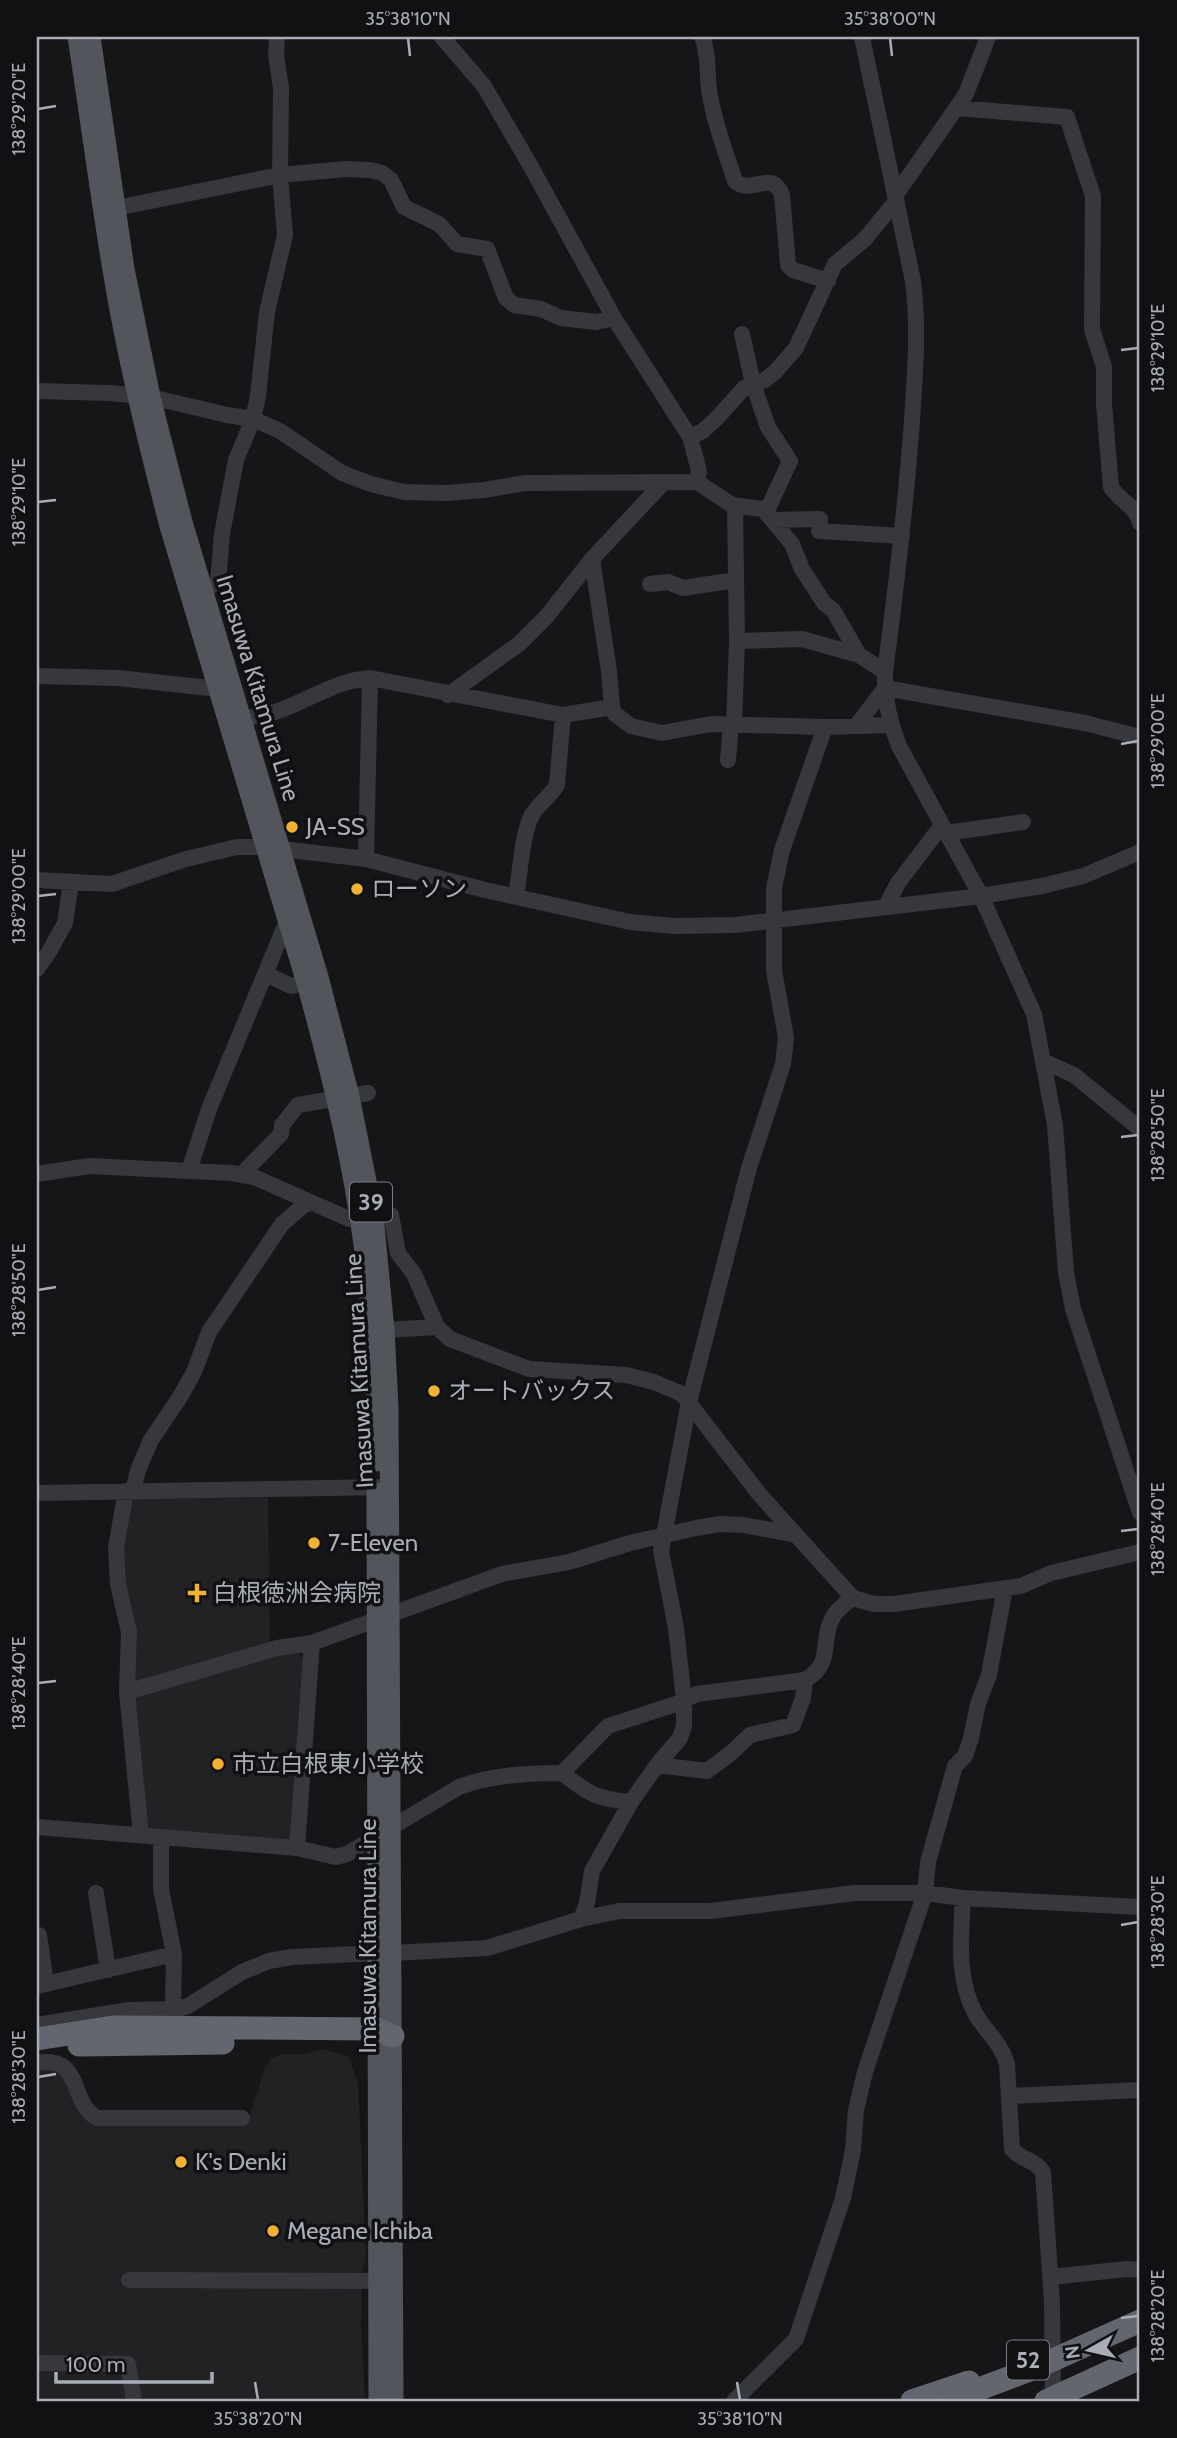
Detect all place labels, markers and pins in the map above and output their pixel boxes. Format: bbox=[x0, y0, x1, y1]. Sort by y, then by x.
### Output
place label: JA-SS bbox=[305, 812, 365, 841]
marker: JA-SS bbox=[284, 819, 300, 835]
place label: ローソン bbox=[371, 874, 467, 903]
marker: ローソン bbox=[349, 881, 365, 897]
place label: オートバックス bbox=[448, 1376, 615, 1405]
marker: オートバックス bbox=[426, 1383, 442, 1399]
place label: 7-Eleven bbox=[328, 1528, 418, 1557]
marker: 7-Eleven bbox=[306, 1535, 322, 1551]
place label: 白根徳洲会病院 bbox=[213, 1578, 381, 1607]
marker: 白根徳洲会病院 bbox=[187, 1583, 207, 1603]
place label: 市立白根東小学校 bbox=[232, 1749, 424, 1778]
marker: 市立白根東小学校 bbox=[210, 1756, 226, 1772]
place label: K's Denki bbox=[195, 2147, 287, 2176]
marker: K's Denki bbox=[173, 2154, 189, 2170]
place label: Megane Ichiba bbox=[287, 2216, 433, 2245]
marker: Megane Ichiba bbox=[265, 2223, 281, 2239]

